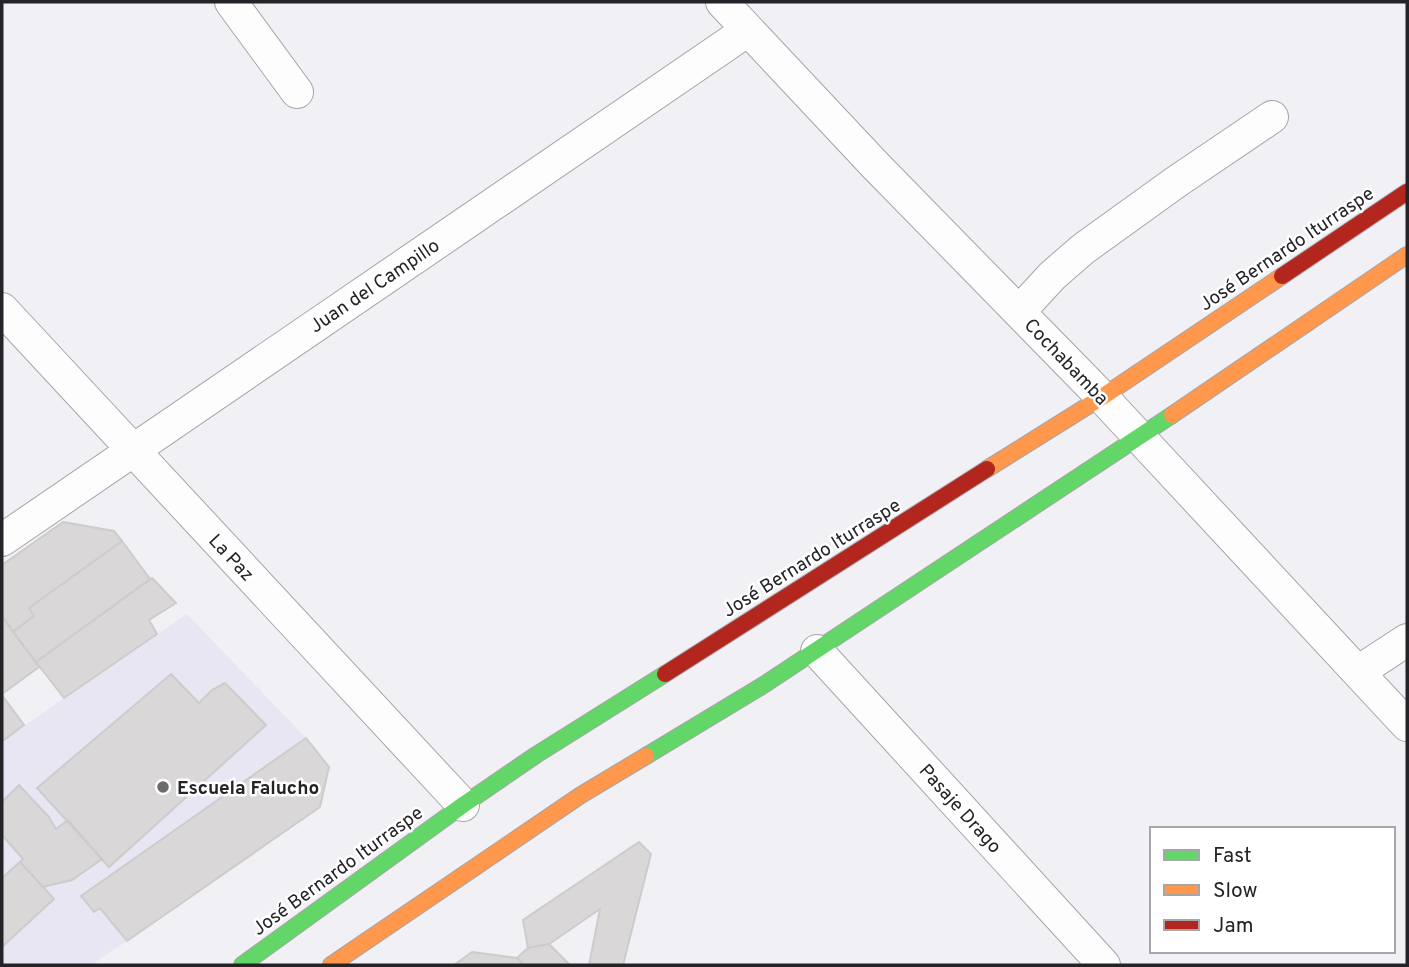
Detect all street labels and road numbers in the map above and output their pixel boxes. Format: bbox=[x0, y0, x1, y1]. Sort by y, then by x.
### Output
street label: José Bernardo Iturraspe bbox=[1195, 182, 1379, 317]
street label: Juan del Campillo bbox=[305, 234, 445, 339]
street label: Cochabamba bbox=[1018, 314, 1113, 411]
street label: José Bernardo Iturraspe bbox=[719, 494, 906, 623]
street label: La Paz bbox=[203, 530, 259, 587]
street label: Pasaje Drago bbox=[913, 760, 1006, 859]
street label: José Bernardo Iturraspe bbox=[248, 801, 428, 942]

